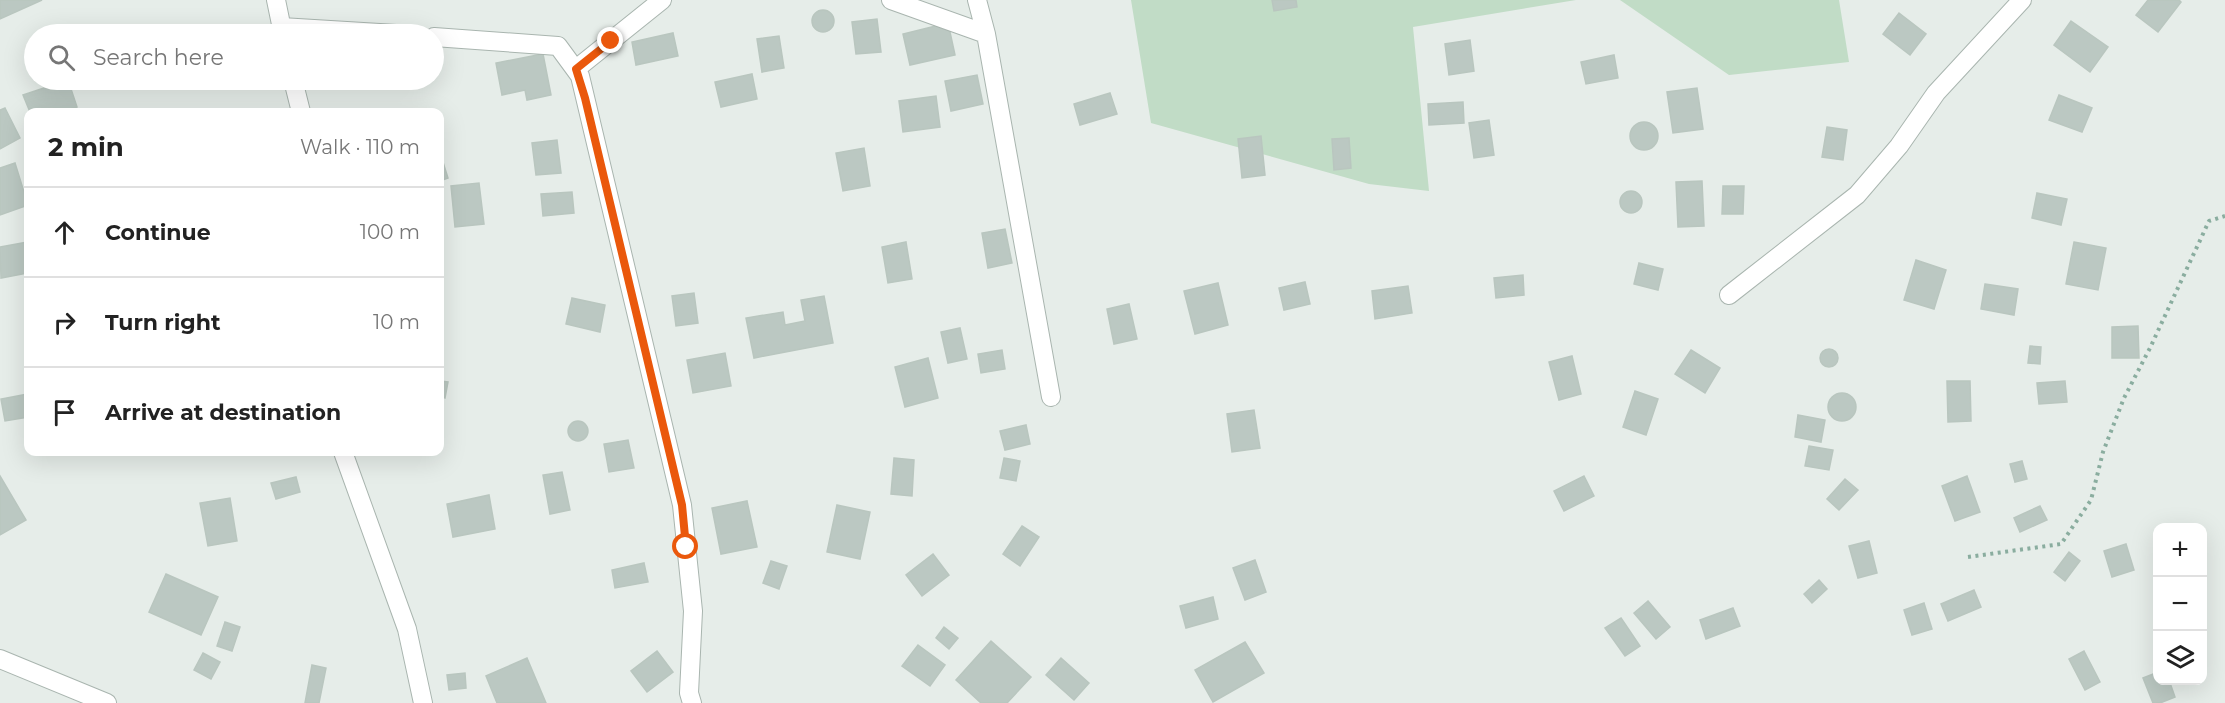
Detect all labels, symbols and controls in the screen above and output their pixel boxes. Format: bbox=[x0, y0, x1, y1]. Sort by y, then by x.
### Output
search box bbox=[24, 24, 444, 90]
route end bbox=[597, 27, 623, 53]
icon: search bbox=[45, 41, 78, 74]
text: Search here bbox=[93, 44, 224, 71]
text: 2 min bbox=[48, 131, 124, 163]
text: Walk · 110 m bbox=[300, 135, 420, 159]
icon: ahead bbox=[48, 216, 81, 249]
text: Continue bbox=[105, 219, 211, 246]
text: 100 m bbox=[360, 220, 420, 244]
icon: right bbox=[48, 306, 81, 339]
text: Turn right bbox=[105, 309, 220, 336]
text: 10 m bbox=[373, 310, 420, 334]
icon: arrive bbox=[48, 396, 81, 429]
text: Arrive at destination bbox=[105, 399, 341, 426]
map controls bbox=[2153, 523, 2207, 685]
button: + bbox=[2153, 523, 2207, 577]
route start bbox=[672, 533, 698, 559]
button: − bbox=[2153, 577, 2207, 631]
button: layers bbox=[2153, 631, 2207, 685]

